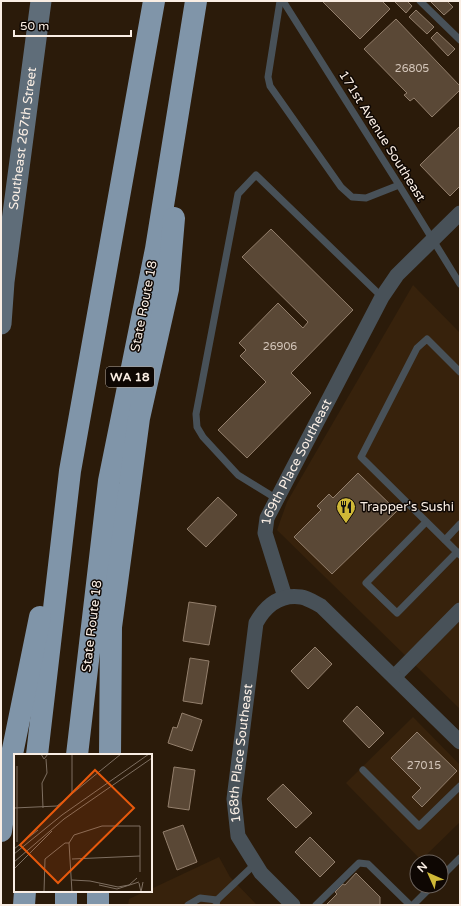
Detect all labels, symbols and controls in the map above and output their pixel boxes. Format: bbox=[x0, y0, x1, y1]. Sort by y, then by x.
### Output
scale bar bbox=[14, 12, 131, 38]
text: 50 m bbox=[20, 19, 49, 33]
house number: 26805 bbox=[395, 62, 429, 75]
street label: Southeast 267th Street bbox=[6, 66, 40, 211]
street label: 171st Avenue Southeast bbox=[335, 68, 429, 204]
street label: State Route 18 bbox=[127, 259, 161, 353]
house number: 26906 bbox=[263, 340, 297, 353]
road number: WA 18 bbox=[106, 367, 154, 387]
street label: 169th Place Southeast bbox=[258, 396, 335, 526]
restaurant icon: Trapper's Sushi bbox=[335, 496, 357, 524]
place label: Trapper's Sushi bbox=[360, 499, 454, 515]
street label: State Route 18 bbox=[78, 579, 106, 673]
street label: 168th Place Southeast bbox=[226, 683, 256, 824]
inset map bbox=[14, 754, 152, 892]
house number: 27015 bbox=[407, 759, 441, 772]
north arrow bbox=[409, 854, 449, 894]
text: N bbox=[415, 860, 430, 875]

